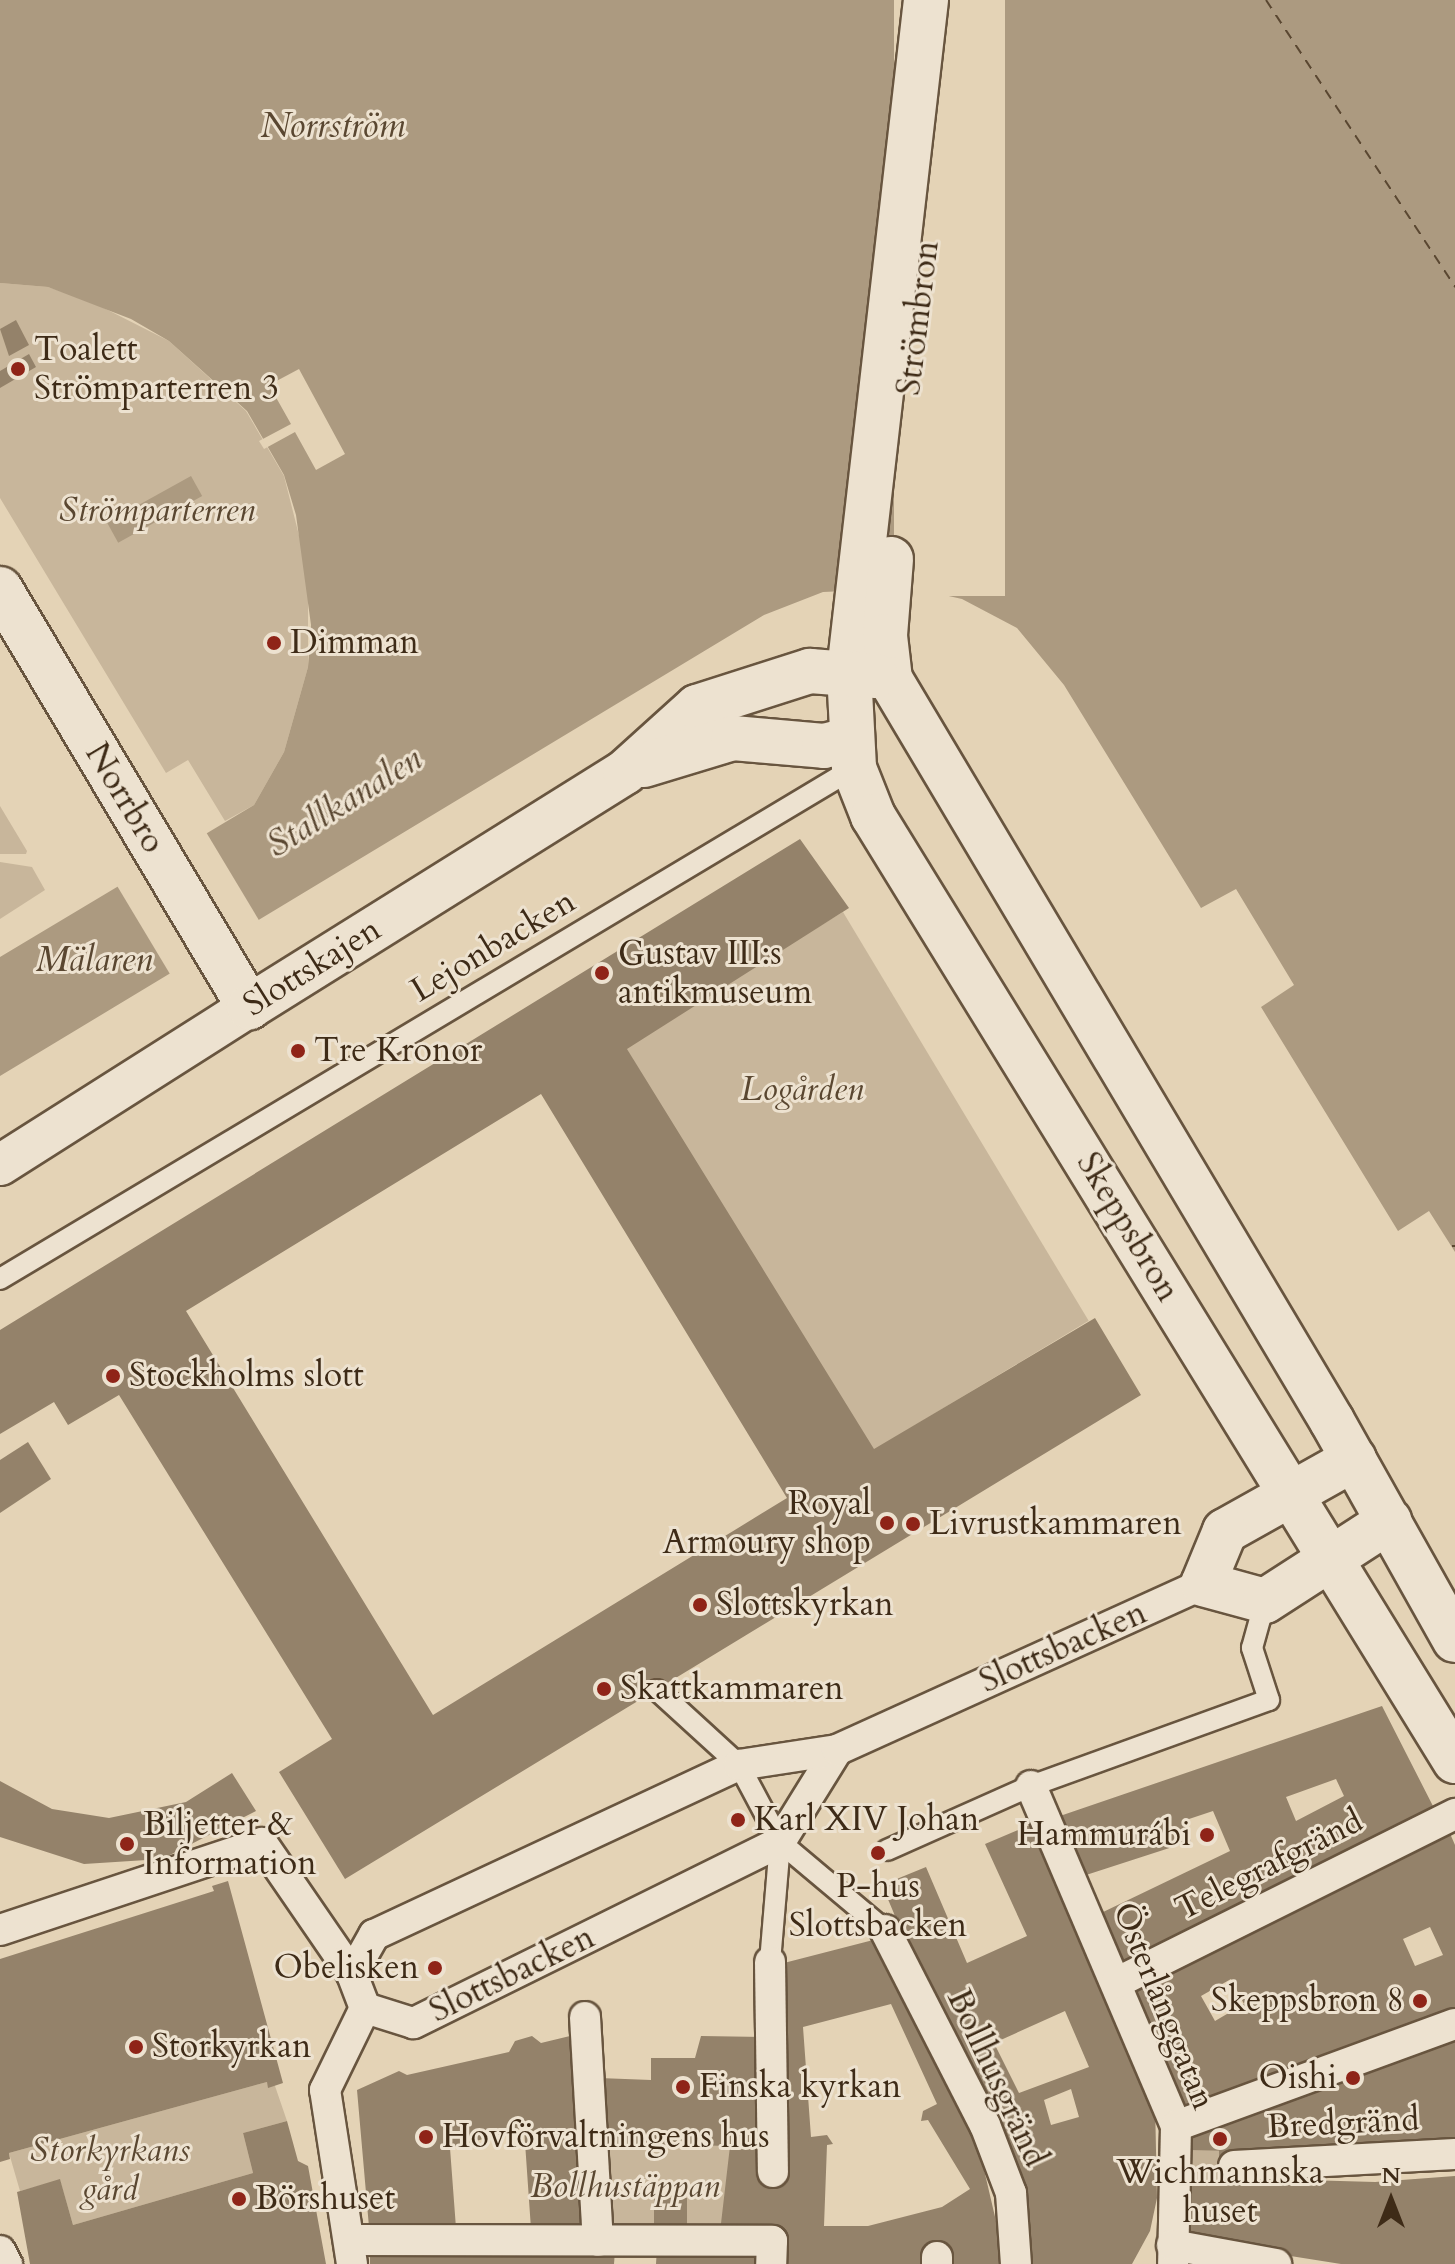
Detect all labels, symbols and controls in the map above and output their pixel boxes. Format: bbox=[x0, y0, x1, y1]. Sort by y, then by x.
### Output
water label: Norrström bbox=[261, 104, 405, 148]
street label: Strömbron bbox=[888, 238, 948, 398]
place label: Toalett Strömparterren 3 bbox=[34, 329, 279, 408]
marker: Toalett Strömparterren 3 bbox=[9, 360, 27, 378]
park label: Strömparterren bbox=[59, 491, 255, 531]
place label: Dimman bbox=[290, 623, 419, 663]
marker: Dimman bbox=[265, 634, 283, 652]
street label: Norrbro bbox=[76, 736, 174, 860]
water label: Stallkanalen bbox=[259, 737, 429, 867]
street label: Lejonbacken bbox=[403, 881, 583, 1011]
street label: Slottskajen bbox=[236, 909, 388, 1025]
place label: Gustav III:s antikmuseum bbox=[618, 933, 812, 1012]
water label: Mälaren bbox=[35, 938, 153, 982]
marker: Gustav III:s antikmuseum bbox=[593, 964, 611, 982]
place label: Tre Kronor bbox=[314, 1031, 482, 1071]
marker: Tre Kronor bbox=[289, 1042, 307, 1060]
park label: Logården bbox=[741, 1070, 863, 1110]
street label: Skeppsbron bbox=[1068, 1145, 1188, 1309]
place label: Stockholms slott bbox=[129, 1356, 364, 1396]
marker: Stockholms slott bbox=[104, 1367, 122, 1385]
place label: Royal Armoury shop bbox=[663, 1483, 871, 1562]
place label: Livrustkammaren bbox=[929, 1504, 1182, 1544]
marker: Royal Armoury shop bbox=[878, 1514, 896, 1532]
marker: Livrustkammaren bbox=[904, 1515, 922, 1533]
place label: Slottskyrkan bbox=[716, 1585, 894, 1625]
street label: Slottsbacken bbox=[973, 1592, 1153, 1702]
marker: Slottskyrkan bbox=[691, 1596, 709, 1614]
place label: Skattkammaren bbox=[620, 1669, 844, 1709]
marker: Skattkammaren bbox=[595, 1680, 613, 1698]
place label: Karl XIV Johan bbox=[754, 1800, 979, 1840]
street label: Telegrafgränd bbox=[1168, 1800, 1370, 1930]
place label: Biljetter & Information bbox=[143, 1804, 317, 1884]
marker: Karl XIV Johan bbox=[729, 1811, 747, 1829]
place label: Hammurábi bbox=[1017, 1815, 1191, 1855]
marker: Hammurábi bbox=[1198, 1826, 1216, 1844]
marker: Biljetter & Information bbox=[118, 1835, 136, 1853]
marker: P-hus Slottsbacken bbox=[869, 1844, 887, 1862]
place label: P-hus Slottsbacken bbox=[789, 1866, 967, 1946]
street label: Österlånggatan bbox=[1104, 1897, 1224, 2115]
street label: Slottsbacken bbox=[423, 1917, 601, 2031]
place label: Obelisken bbox=[273, 1948, 419, 1988]
marker: Obelisken bbox=[426, 1959, 444, 1977]
place label: Skeppsbron 8 bbox=[1211, 1981, 1404, 2021]
street label: Bollhusgränd bbox=[938, 1983, 1056, 2173]
marker: Skeppsbron 8 bbox=[1411, 1992, 1429, 2010]
place label: Storkyrkan bbox=[152, 2027, 311, 2067]
marker: Storkyrkan bbox=[127, 2038, 145, 2056]
place label: Oishi bbox=[1258, 2058, 1337, 2098]
place label: Finska kyrkan bbox=[699, 2067, 901, 2107]
marker: Oishi bbox=[1344, 2069, 1362, 2087]
marker: Finska kyrkan bbox=[674, 2078, 692, 2096]
street label: Bredgränd bbox=[1266, 2099, 1420, 2147]
place label: Hovförvaltningens hus bbox=[442, 2117, 770, 2157]
marker: Hovförvaltningens hus bbox=[417, 2128, 435, 2146]
park label: Storkyrkans gård bbox=[30, 2130, 190, 2210]
marker: Wichmannska huset bbox=[1211, 2130, 1229, 2148]
place label: Wichmannska huset bbox=[1116, 2152, 1324, 2232]
north arrow bbox=[1351, 2160, 1431, 2240]
text: N bbox=[1381, 2161, 1401, 2191]
park label: Bollhustäppan bbox=[530, 2167, 720, 2207]
place label: Börshuset bbox=[255, 2179, 395, 2219]
marker: Börshuset bbox=[230, 2190, 248, 2208]

